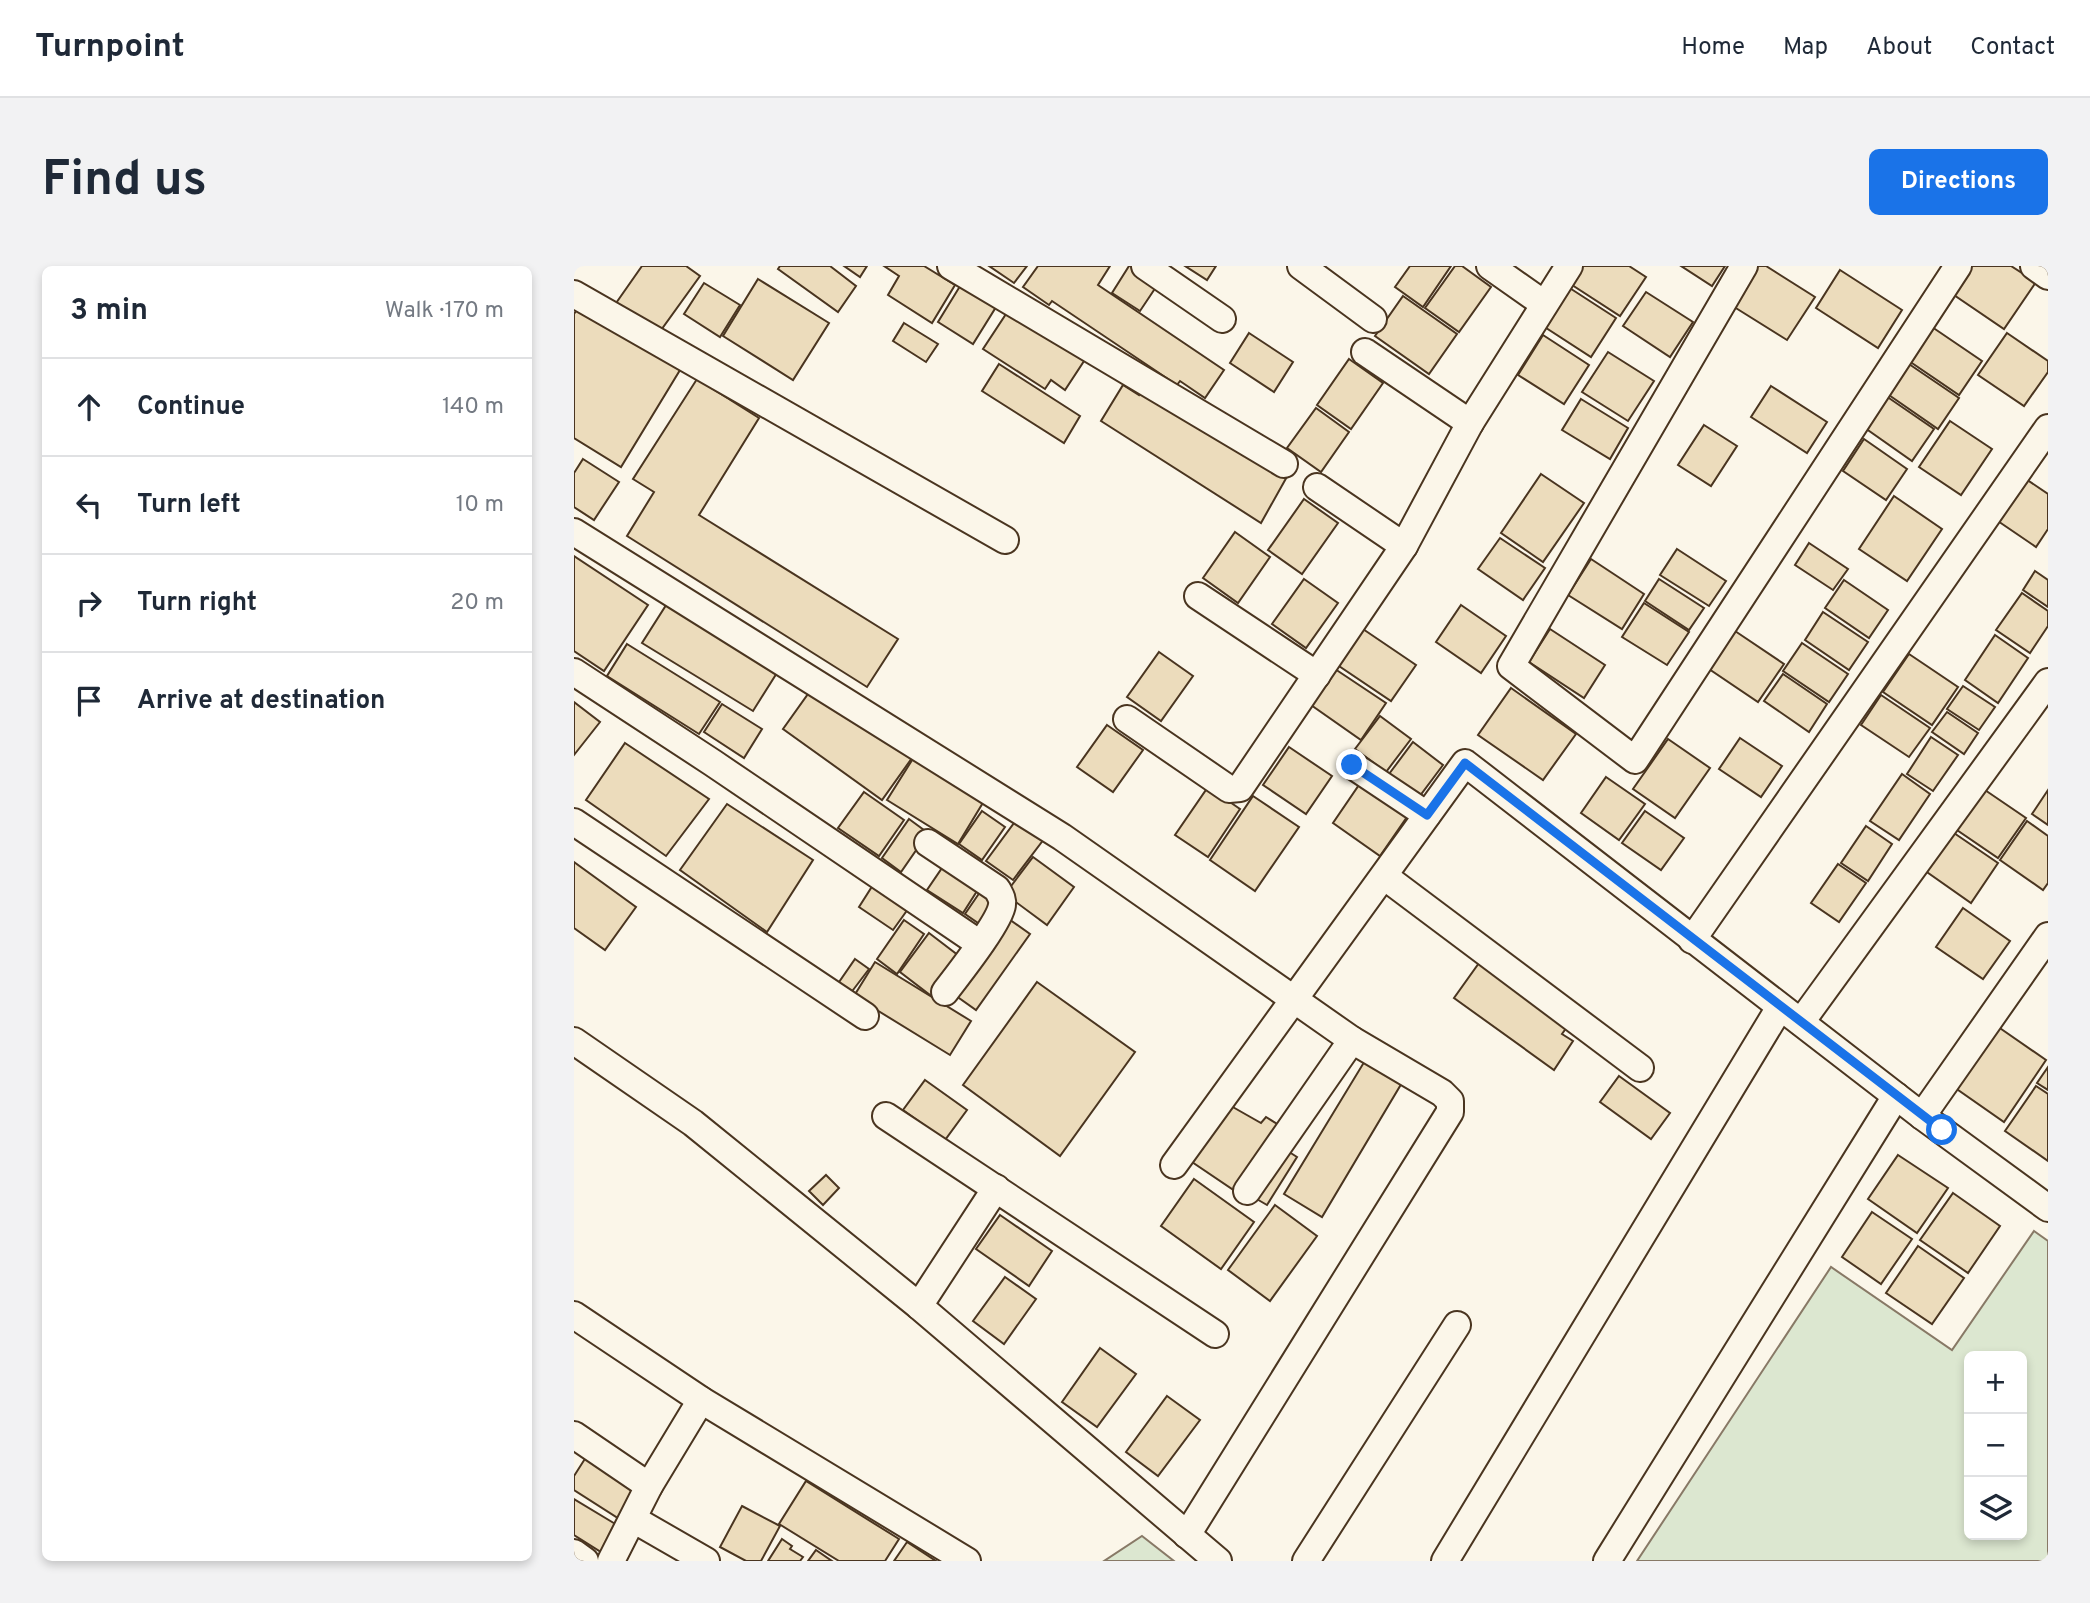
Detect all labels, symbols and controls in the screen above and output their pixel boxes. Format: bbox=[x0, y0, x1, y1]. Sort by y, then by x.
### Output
text: Turnpoint bbox=[35, 27, 185, 69]
text: Home bbox=[1681, 33, 1745, 63]
text: Map bbox=[1783, 33, 1828, 63]
text: About bbox=[1866, 33, 1932, 63]
text: Contact bbox=[1970, 33, 2055, 63]
button: Directions bbox=[1869, 149, 2048, 215]
text: Find us bbox=[42, 151, 207, 213]
text: 3 min bbox=[70, 293, 148, 330]
text: Walk · 170 m bbox=[385, 297, 504, 326]
icon: ahead bbox=[70, 388, 108, 426]
text: Continue bbox=[137, 391, 245, 424]
text: 140 m bbox=[442, 393, 504, 422]
icon: left bbox=[70, 486, 108, 524]
text: Turn left bbox=[137, 489, 241, 522]
text: 10 m bbox=[456, 491, 504, 520]
icon: right bbox=[70, 584, 108, 622]
text: Turn right bbox=[137, 587, 257, 620]
text: 20 m bbox=[450, 589, 504, 618]
icon: arrive bbox=[70, 682, 108, 720]
text: Arrive at destination bbox=[137, 685, 385, 718]
route end bbox=[1336, 749, 1367, 780]
route start bbox=[1926, 1114, 1957, 1145]
map controls bbox=[1964, 1351, 2027, 1540]
button: + bbox=[1964, 1351, 2027, 1414]
button: − bbox=[1964, 1414, 2027, 1477]
button: layers bbox=[1964, 1477, 2027, 1540]

